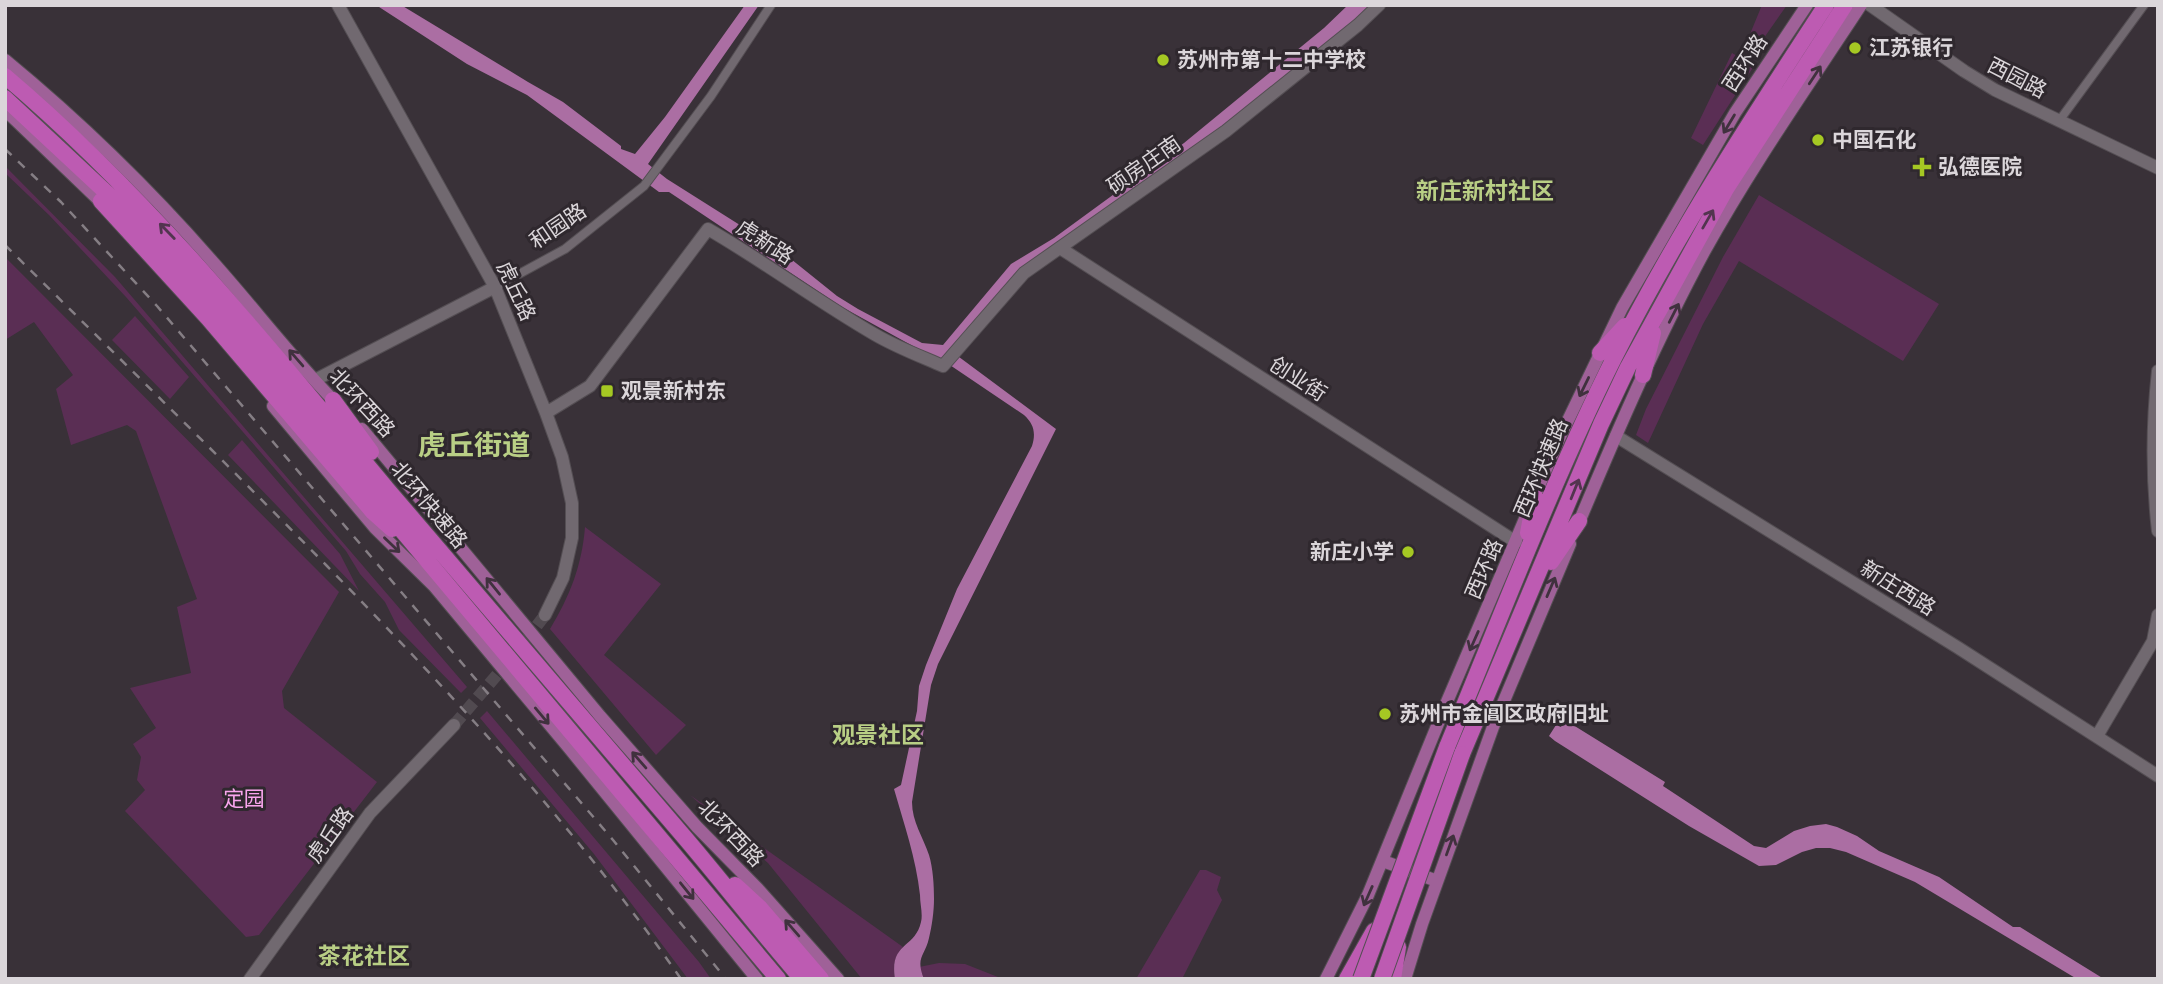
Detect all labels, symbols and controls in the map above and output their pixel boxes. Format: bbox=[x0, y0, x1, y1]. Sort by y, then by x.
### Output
street label: 西环路 bbox=[1718, 30, 1771, 95]
place label: 江苏银行 bbox=[1869, 36, 1953, 59]
marker: 江苏银行 bbox=[1847, 40, 1863, 56]
place label: 苏州市第十二中学校 bbox=[1177, 48, 1366, 71]
marker: 苏州市第十二中学校 bbox=[1155, 52, 1171, 68]
street label: 西园路 bbox=[1984, 53, 2051, 102]
one-way arrow bbox=[1808, 65, 1822, 85]
one-way arrow bbox=[1722, 113, 1736, 133]
place label: 中国石化 bbox=[1832, 128, 1916, 151]
street label: 硕房庄南 bbox=[1103, 131, 1185, 198]
marker: 中国石化 bbox=[1810, 132, 1826, 148]
place label: 弘德医院 bbox=[1938, 155, 2022, 178]
marker: 弘德医院 bbox=[1912, 157, 1932, 177]
district label: 新庄新村社区 bbox=[1416, 178, 1554, 204]
street label: 和园路 bbox=[525, 198, 590, 253]
one-way arrow bbox=[1702, 209, 1715, 230]
street label: 虎新路 bbox=[733, 215, 798, 268]
one-way arrow bbox=[158, 223, 175, 240]
street label: 虎丘路 bbox=[493, 257, 540, 324]
one-way arrow bbox=[1668, 303, 1682, 324]
one-way arrow bbox=[288, 349, 304, 367]
street label: 创业街 bbox=[1266, 352, 1331, 405]
street label: 北环西路 bbox=[325, 364, 399, 441]
one-way arrow bbox=[1577, 376, 1590, 397]
place label: 观景新村东 bbox=[621, 379, 726, 402]
marker: 观景新村东 bbox=[599, 383, 615, 399]
street label: 西环快速路 bbox=[1509, 415, 1572, 521]
district label: 虎丘街道 bbox=[418, 430, 530, 461]
street label: 北环快速路 bbox=[387, 457, 472, 552]
one-way arrow bbox=[1569, 478, 1582, 500]
street label: 西环路 bbox=[1461, 535, 1506, 602]
one-way arrow bbox=[383, 537, 400, 554]
place label: 新庄小学 bbox=[1310, 540, 1394, 563]
marker: 新庄小学 bbox=[1400, 544, 1416, 560]
street label: 新庄西路 bbox=[1857, 556, 1940, 620]
one-way arrow bbox=[485, 577, 501, 595]
one-way arrow bbox=[1545, 577, 1558, 598]
one-way arrow bbox=[1467, 630, 1480, 651]
place label: 苏州市金阊区政府旧址 bbox=[1399, 702, 1609, 725]
marker: 苏州市金阊区政府旧址 bbox=[1377, 706, 1393, 722]
one-way arrow bbox=[534, 707, 550, 725]
district label: 观景社区 bbox=[832, 722, 924, 748]
one-way arrow bbox=[631, 751, 647, 769]
park label: 定园 bbox=[223, 787, 265, 810]
street label: 北环西路 bbox=[694, 794, 769, 871]
street label: 虎丘路 bbox=[302, 802, 357, 867]
one-way arrow bbox=[1445, 834, 1458, 856]
one-way arrow bbox=[679, 882, 695, 900]
one-way arrow bbox=[1361, 885, 1374, 906]
one-way arrow bbox=[784, 920, 800, 938]
district label: 茶花社区 bbox=[318, 943, 410, 969]

